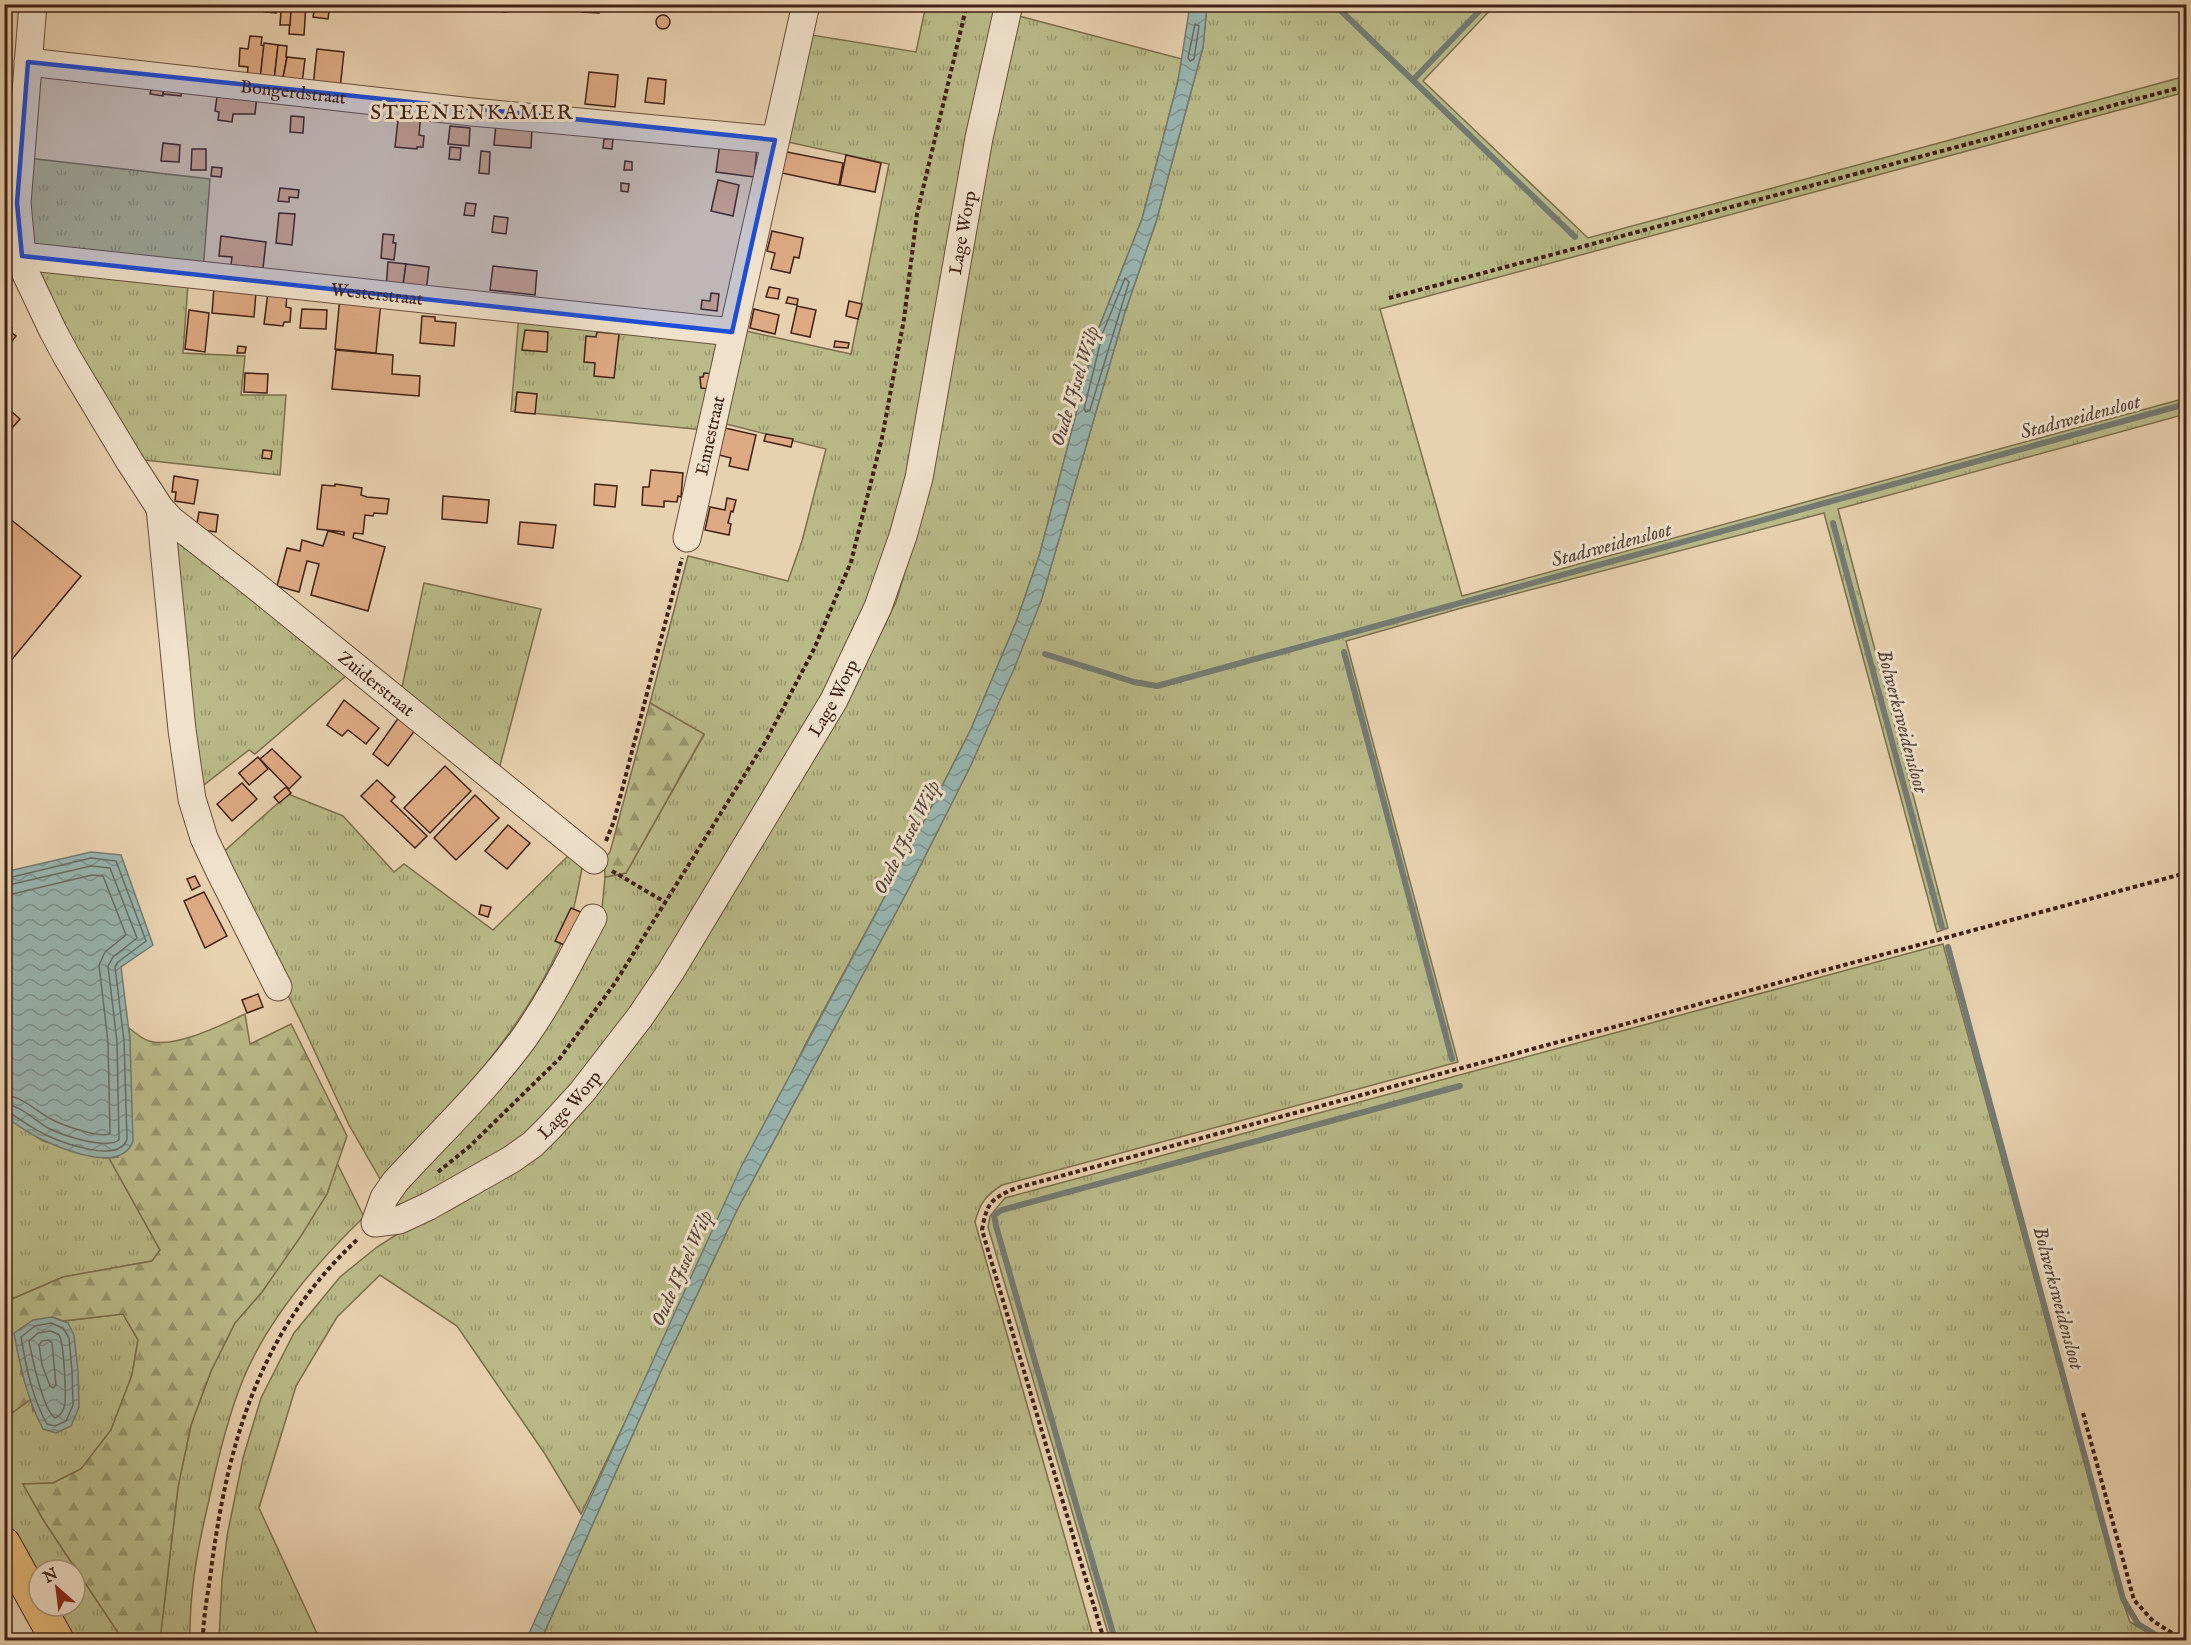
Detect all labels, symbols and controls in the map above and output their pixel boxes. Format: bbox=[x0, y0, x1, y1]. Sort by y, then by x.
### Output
street label: Bongerdstraat bbox=[239, 76, 347, 111]
district label: STEENENKAMER bbox=[370, 100, 574, 127]
street label: Lage Worp bbox=[945, 189, 983, 277]
street label: Westerstraat bbox=[329, 279, 424, 312]
water label: Oude IJssel Wilp bbox=[1045, 323, 1106, 449]
water label: Stadsweidensloot bbox=[2017, 389, 2145, 446]
street label: Ennestraat bbox=[691, 394, 731, 478]
water label: Stadsweidensloot bbox=[1548, 517, 1676, 574]
street label: Zuiderstraat bbox=[332, 647, 418, 723]
water label: Bolwerksweidensloot bbox=[1870, 647, 1933, 797]
street label: Lage Worp bbox=[804, 656, 865, 742]
water label: Oude IJssel Wilp bbox=[868, 777, 947, 899]
street label: Lage Worp bbox=[534, 1066, 607, 1145]
water label: Oude IJssel Wilp bbox=[646, 1207, 719, 1330]
water label: Bolwerksweidensloot bbox=[2026, 1224, 2089, 1374]
north arrow bbox=[27, 1558, 87, 1618]
text: N bbox=[39, 1564, 62, 1589]

